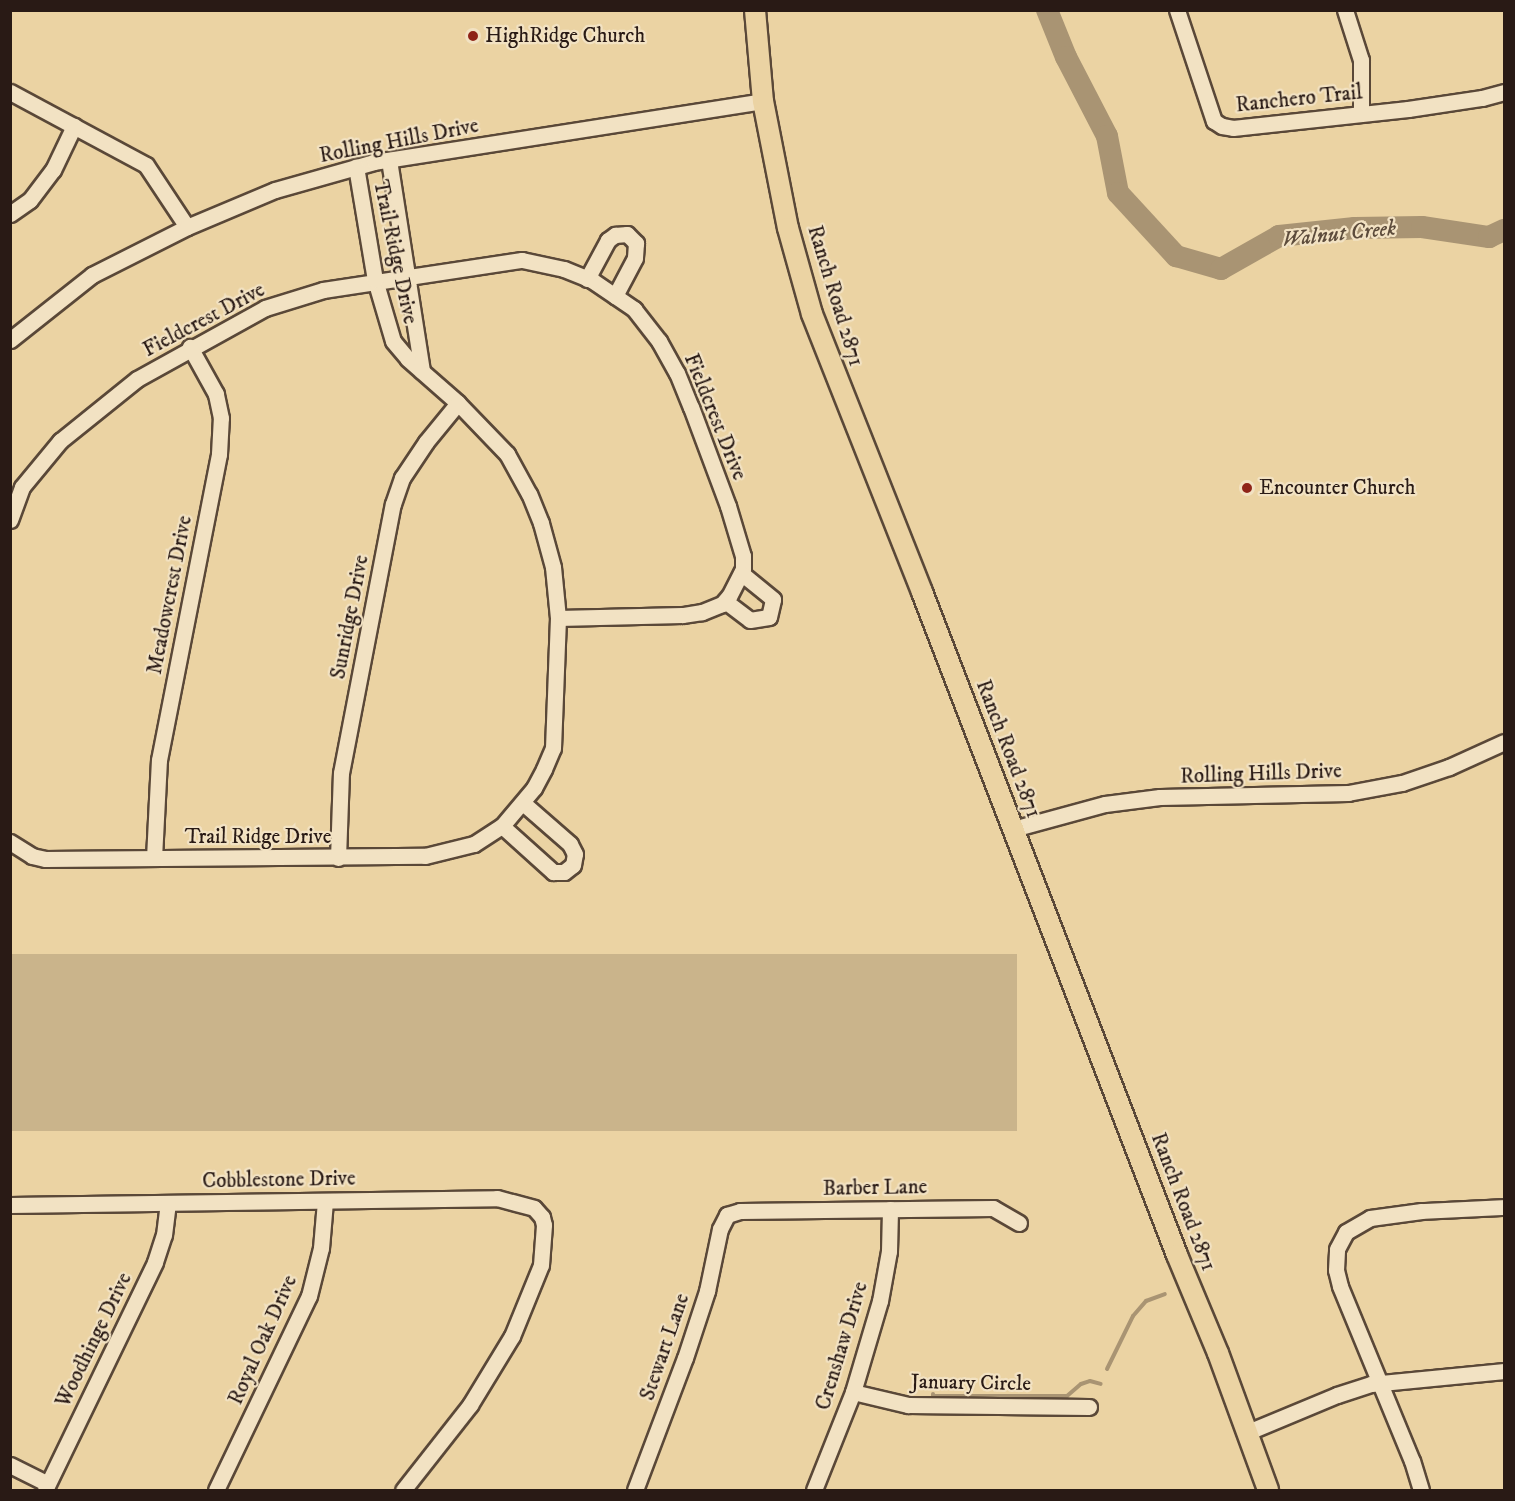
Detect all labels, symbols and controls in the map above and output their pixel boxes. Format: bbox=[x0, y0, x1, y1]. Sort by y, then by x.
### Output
place label: HighRidge Church bbox=[485, 23, 645, 49]
marker: HighRidge Church bbox=[466, 29, 480, 43]
street label: Ranchero Trail bbox=[1234, 80, 1364, 118]
street label: Rolling Hills Drive bbox=[317, 113, 481, 169]
street label: Trail Ridge Drive bbox=[367, 178, 423, 326]
water label: Walnut Creek bbox=[1281, 215, 1397, 253]
street label: Ranch Road 2871 bbox=[802, 223, 868, 369]
street label: Fieldcrest Drive bbox=[139, 277, 269, 363]
street label: Fieldcrest Drive bbox=[678, 350, 752, 484]
place label: Encounter Church bbox=[1259, 475, 1416, 501]
marker: Encounter Church bbox=[1240, 481, 1254, 495]
street label: Meadowcrest Drive bbox=[142, 514, 198, 676]
street label: Sunridge Drive bbox=[326, 553, 374, 681]
street label: Ranch Road 2871 bbox=[970, 676, 1046, 822]
street label: Rolling Hills Drive bbox=[1180, 759, 1342, 789]
street label: Trail Ridge Drive bbox=[185, 824, 331, 850]
street label: Ranch Road 2871 bbox=[1145, 1129, 1221, 1275]
street label: Cobblestone Drive bbox=[202, 1166, 356, 1194]
street label: Barber Lane bbox=[823, 1174, 927, 1202]
street label: Woodhinge Drive bbox=[51, 1269, 137, 1411]
street label: Royal Oak Drive bbox=[223, 1271, 303, 1409]
street label: Crenshaw Drive bbox=[811, 1279, 873, 1413]
street label: Stewart Lane bbox=[635, 1290, 695, 1404]
street label: January Circle bbox=[911, 1369, 1031, 1397]

